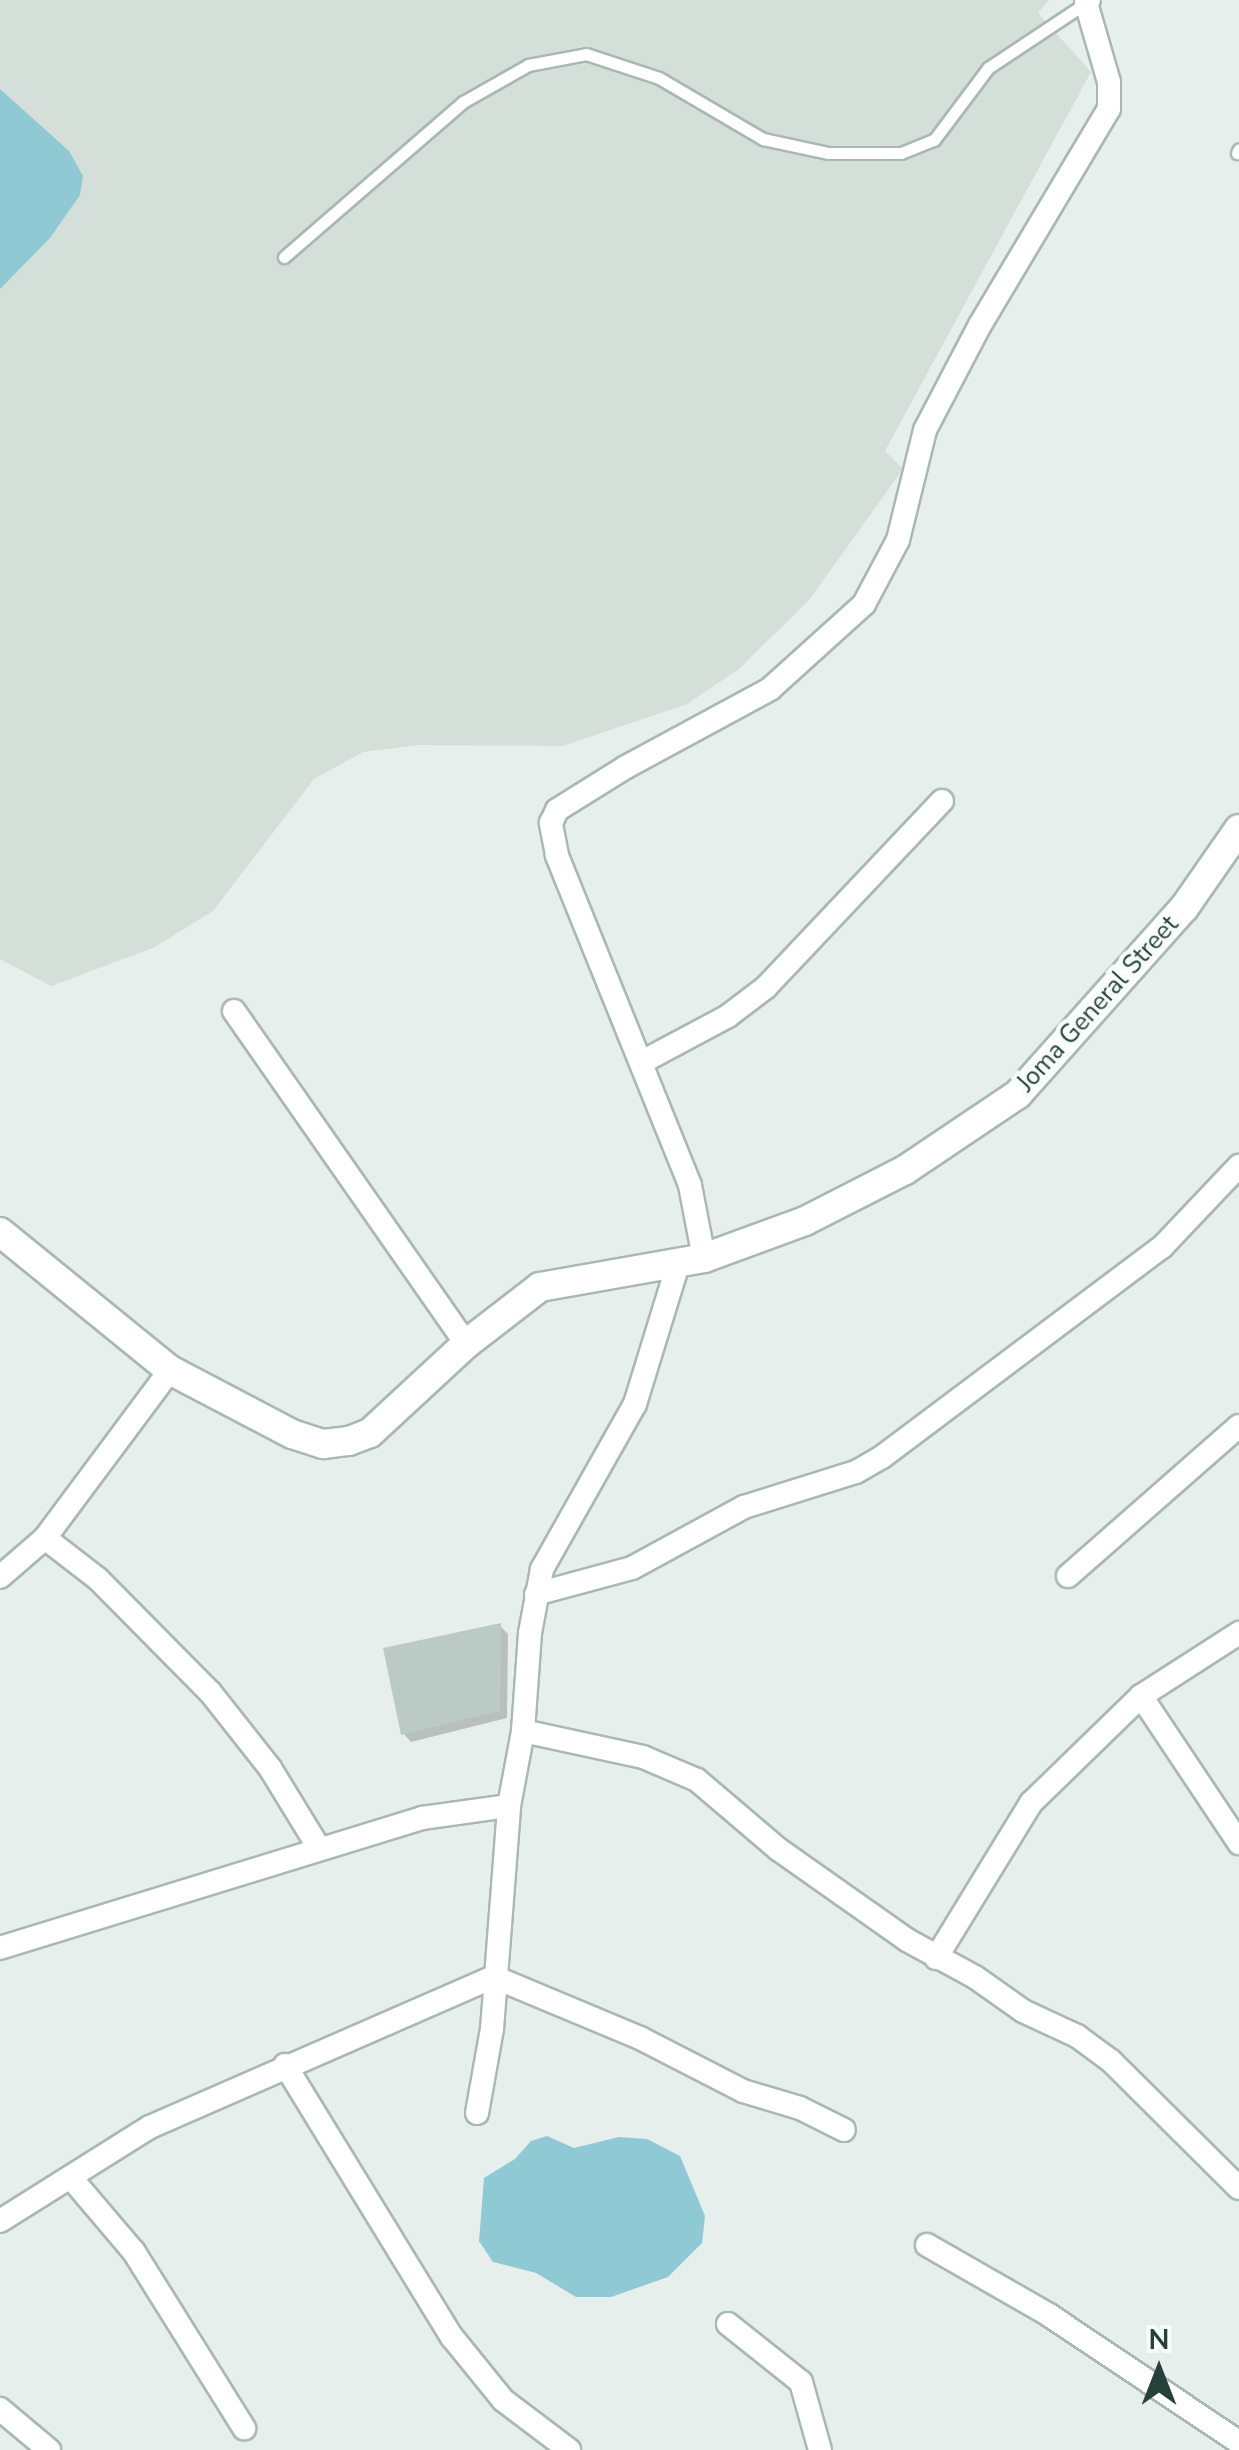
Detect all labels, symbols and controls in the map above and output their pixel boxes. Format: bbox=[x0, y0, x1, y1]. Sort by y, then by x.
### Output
street label: Joma General Street bbox=[1011, 910, 1185, 1098]
north arrow bbox=[1109, 2320, 1209, 2420]
text: N bbox=[1149, 2321, 1169, 2359]

